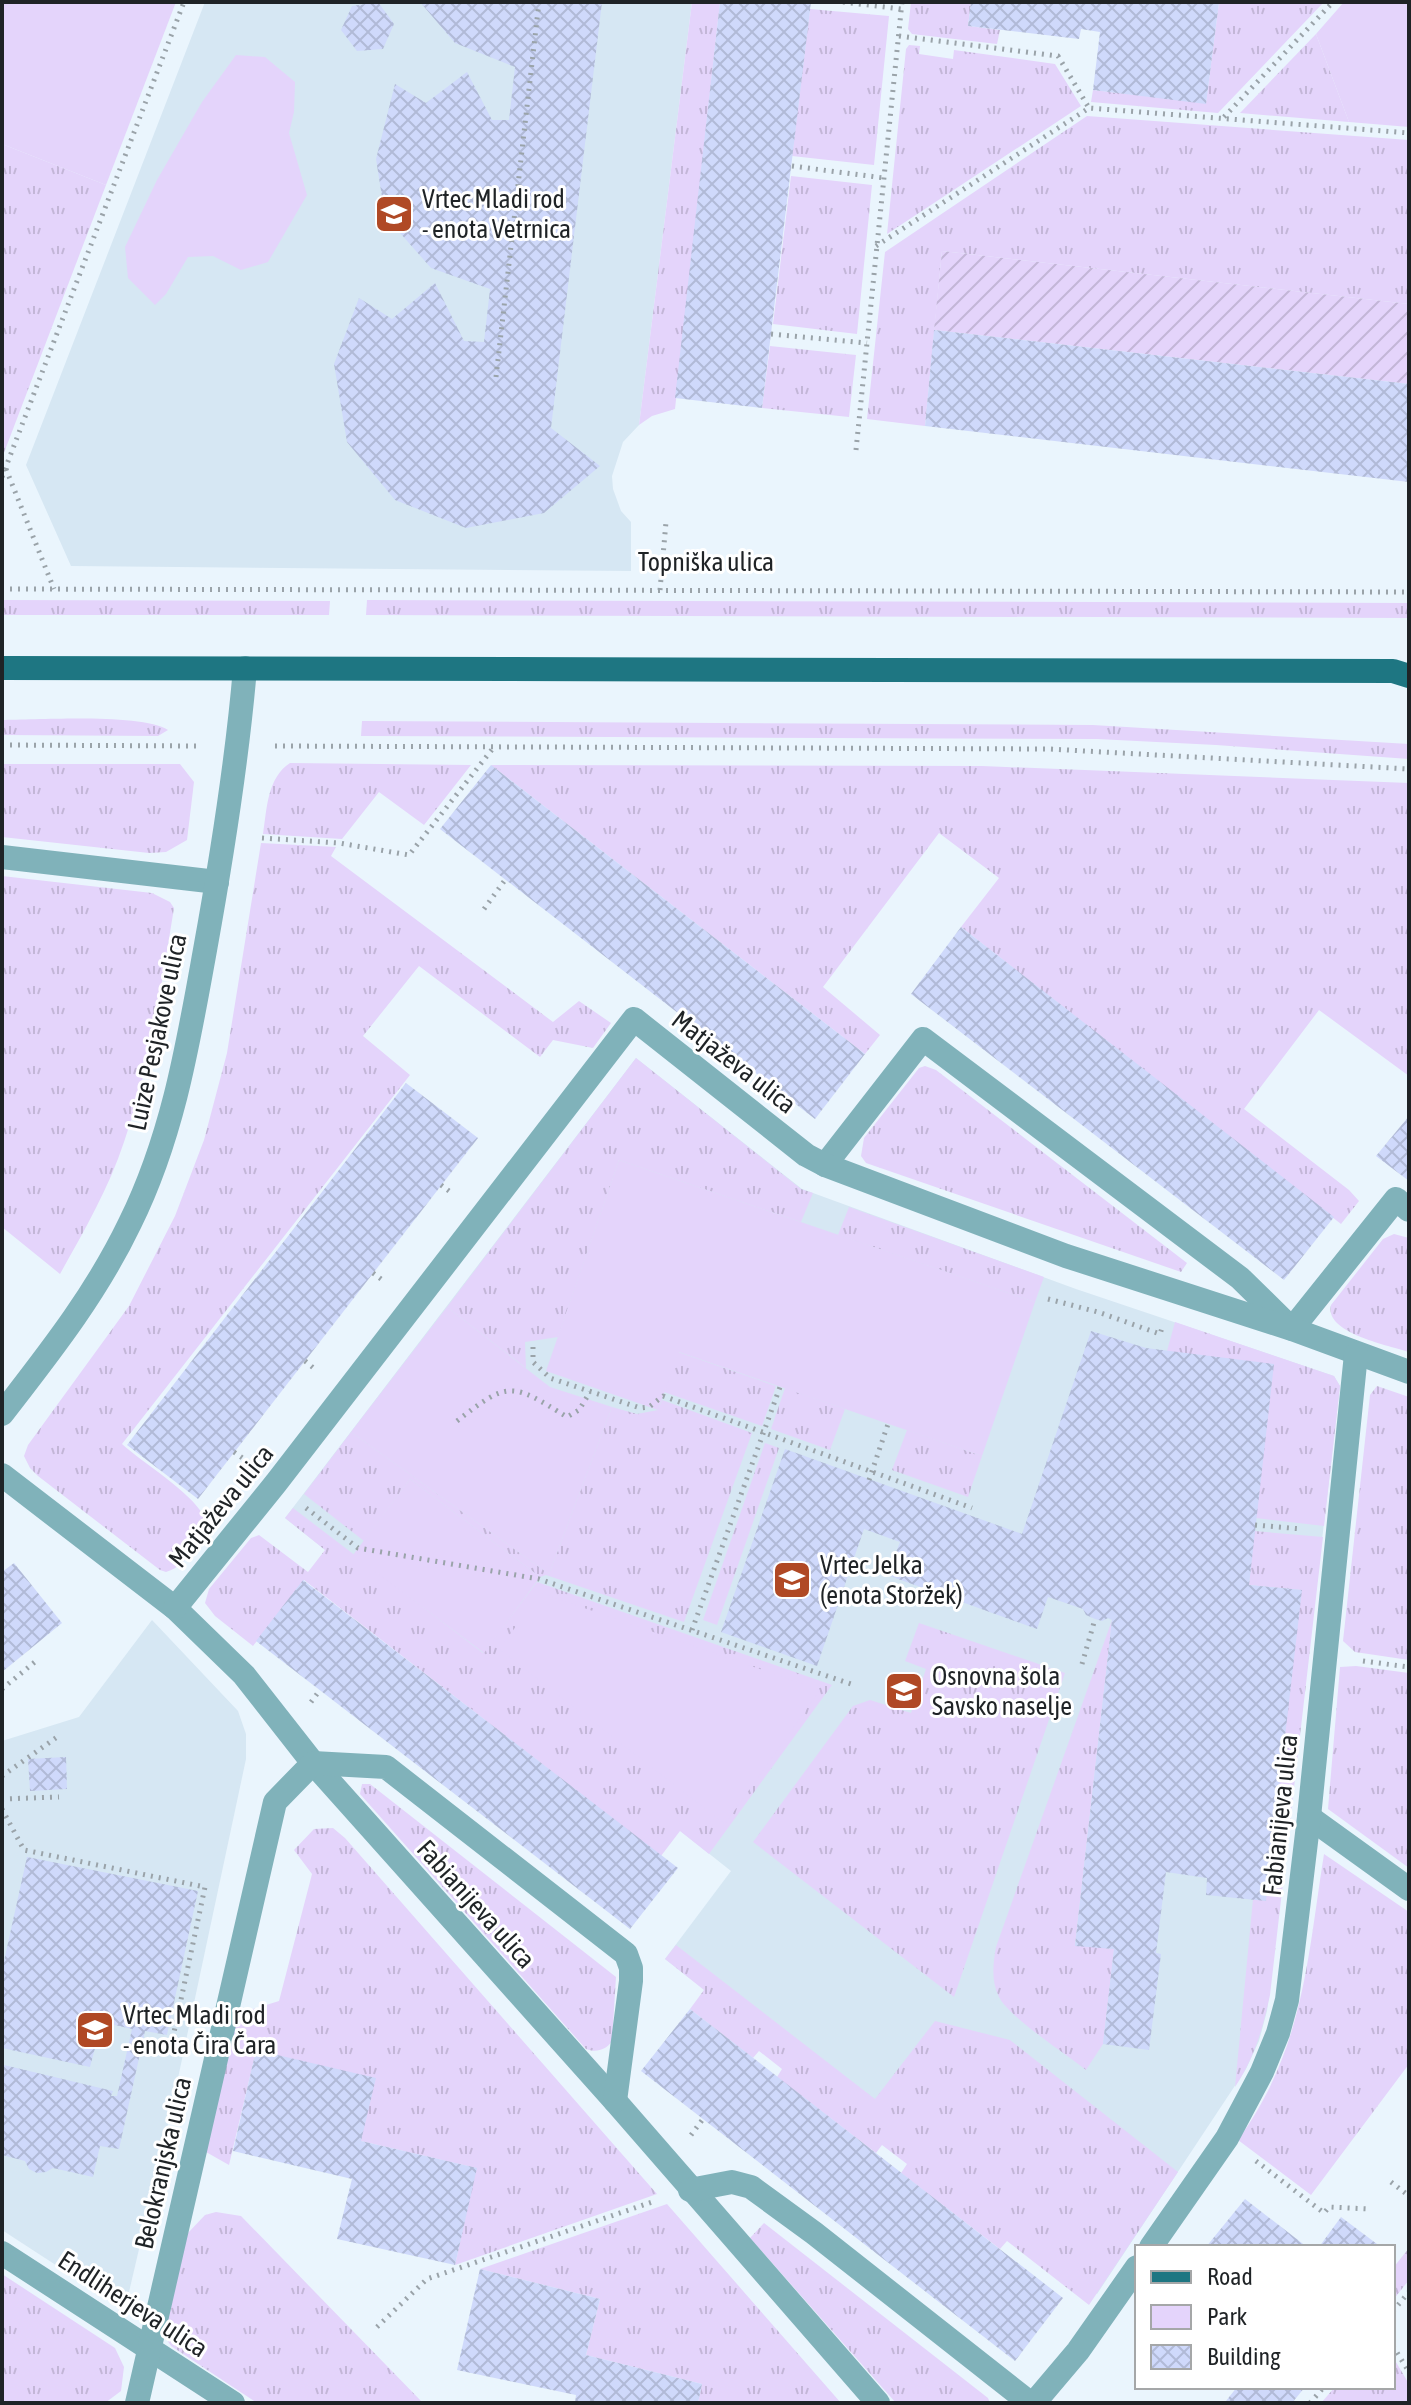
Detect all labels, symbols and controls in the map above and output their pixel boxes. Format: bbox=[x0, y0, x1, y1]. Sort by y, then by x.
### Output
place label: Vrtec Mladi rod - enota Vetrnica bbox=[422, 184, 571, 244]
school or university icon: Vrtec Mladi rod - enota Vetrnica bbox=[373, 193, 415, 235]
street label: Topniška ulica bbox=[638, 547, 774, 577]
street label: Luize Pesjakove ulica bbox=[121, 931, 193, 1133]
street label: Matjaževa ulica bbox=[666, 1004, 802, 1120]
street label: Matjaževa ulica bbox=[162, 1439, 280, 1573]
place label: Vrtec Jelka (enota Storžek) bbox=[820, 1550, 963, 1610]
school or university icon: Vrtec Jelka (enota Storžek) bbox=[771, 1559, 813, 1601]
place label: Osnovna šola Savsko naselje bbox=[932, 1661, 1072, 1721]
school or university icon: Osnovna šola Savsko naselje bbox=[883, 1670, 925, 1712]
street label: Fabianijeva ulica bbox=[1257, 1733, 1303, 1897]
street label: Fabianijeva ulica bbox=[411, 1834, 541, 1974]
place label: Vrtec Mladi rod - enota Čira Čara bbox=[123, 2000, 276, 2060]
school or university icon: Vrtec Mladi rod - enota Čira Čara bbox=[74, 2009, 116, 2051]
street label: Belokranjska ulica bbox=[129, 2074, 197, 2252]
street label: Endliherjeva ulica bbox=[53, 2245, 213, 2363]
legend bbox=[1135, 2245, 1395, 2389]
text: Road bbox=[1207, 2263, 1253, 2290]
text: Park bbox=[1207, 2303, 1248, 2330]
text: Building bbox=[1207, 2343, 1281, 2370]

